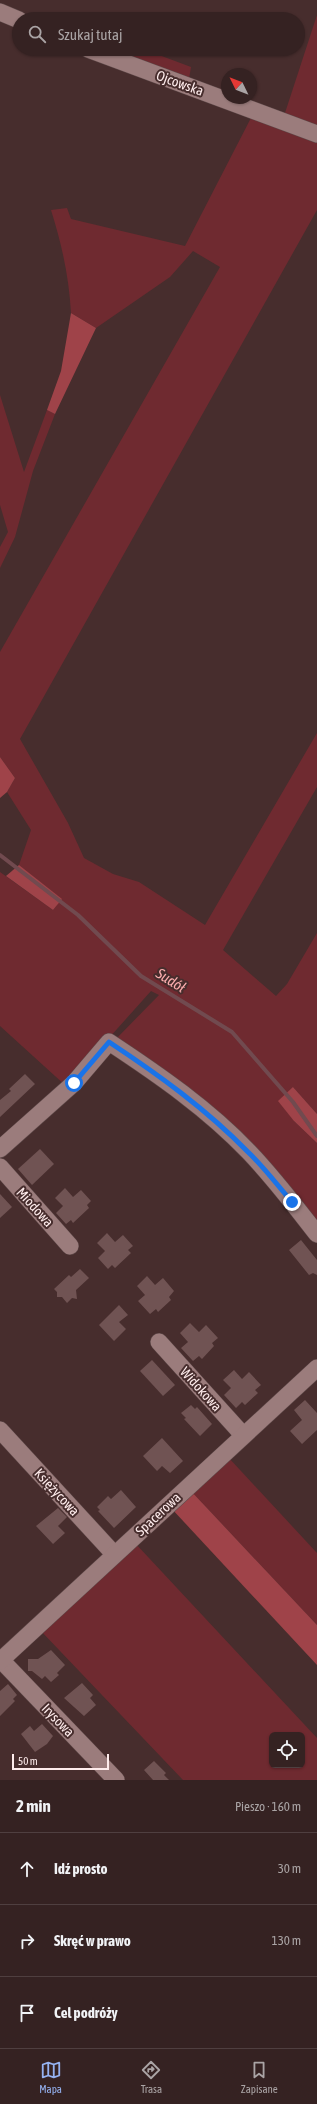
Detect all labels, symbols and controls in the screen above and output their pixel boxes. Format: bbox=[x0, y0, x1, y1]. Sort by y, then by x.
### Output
search box bbox=[12, 12, 305, 56]
icon: search bbox=[26, 23, 48, 45]
text: Szukaj tutaj bbox=[58, 26, 122, 43]
street label: Ojcowska bbox=[154, 67, 206, 99]
north arrow bbox=[221, 68, 257, 104]
water label: Sudół bbox=[152, 964, 189, 996]
route start bbox=[65, 1074, 83, 1092]
street label: Miodowa bbox=[13, 1184, 57, 1230]
route end bbox=[283, 1193, 301, 1211]
street label: Widokowa bbox=[177, 1364, 225, 1414]
street label: Księżycowa bbox=[31, 1465, 83, 1519]
street label: Spacerowa bbox=[132, 1489, 184, 1539]
street label: Irysowa bbox=[38, 1700, 78, 1740]
map controls bbox=[269, 1732, 305, 1768]
button: locate bbox=[269, 1732, 305, 1768]
scale bar bbox=[12, 1752, 109, 1771]
text: 50 m bbox=[18, 1755, 38, 1767]
text: 2 min bbox=[16, 1796, 51, 1816]
text: Pieszo · 160 m bbox=[235, 1799, 301, 1814]
icon: ahead bbox=[16, 1858, 38, 1880]
text: Idź prosto bbox=[54, 1860, 108, 1877]
text: 30 m bbox=[278, 1861, 301, 1876]
icon: right bbox=[16, 1930, 38, 1952]
text: Skręć w prawo bbox=[54, 1932, 131, 1949]
text: 130 m bbox=[272, 1933, 301, 1948]
icon: arrive bbox=[16, 2002, 38, 2024]
text: Cel podróży bbox=[54, 2004, 118, 2021]
tab: Mapa bbox=[39, 2059, 62, 2095]
tab: Trasa bbox=[140, 2059, 162, 2095]
tab: Zapisane bbox=[241, 2059, 278, 2095]

